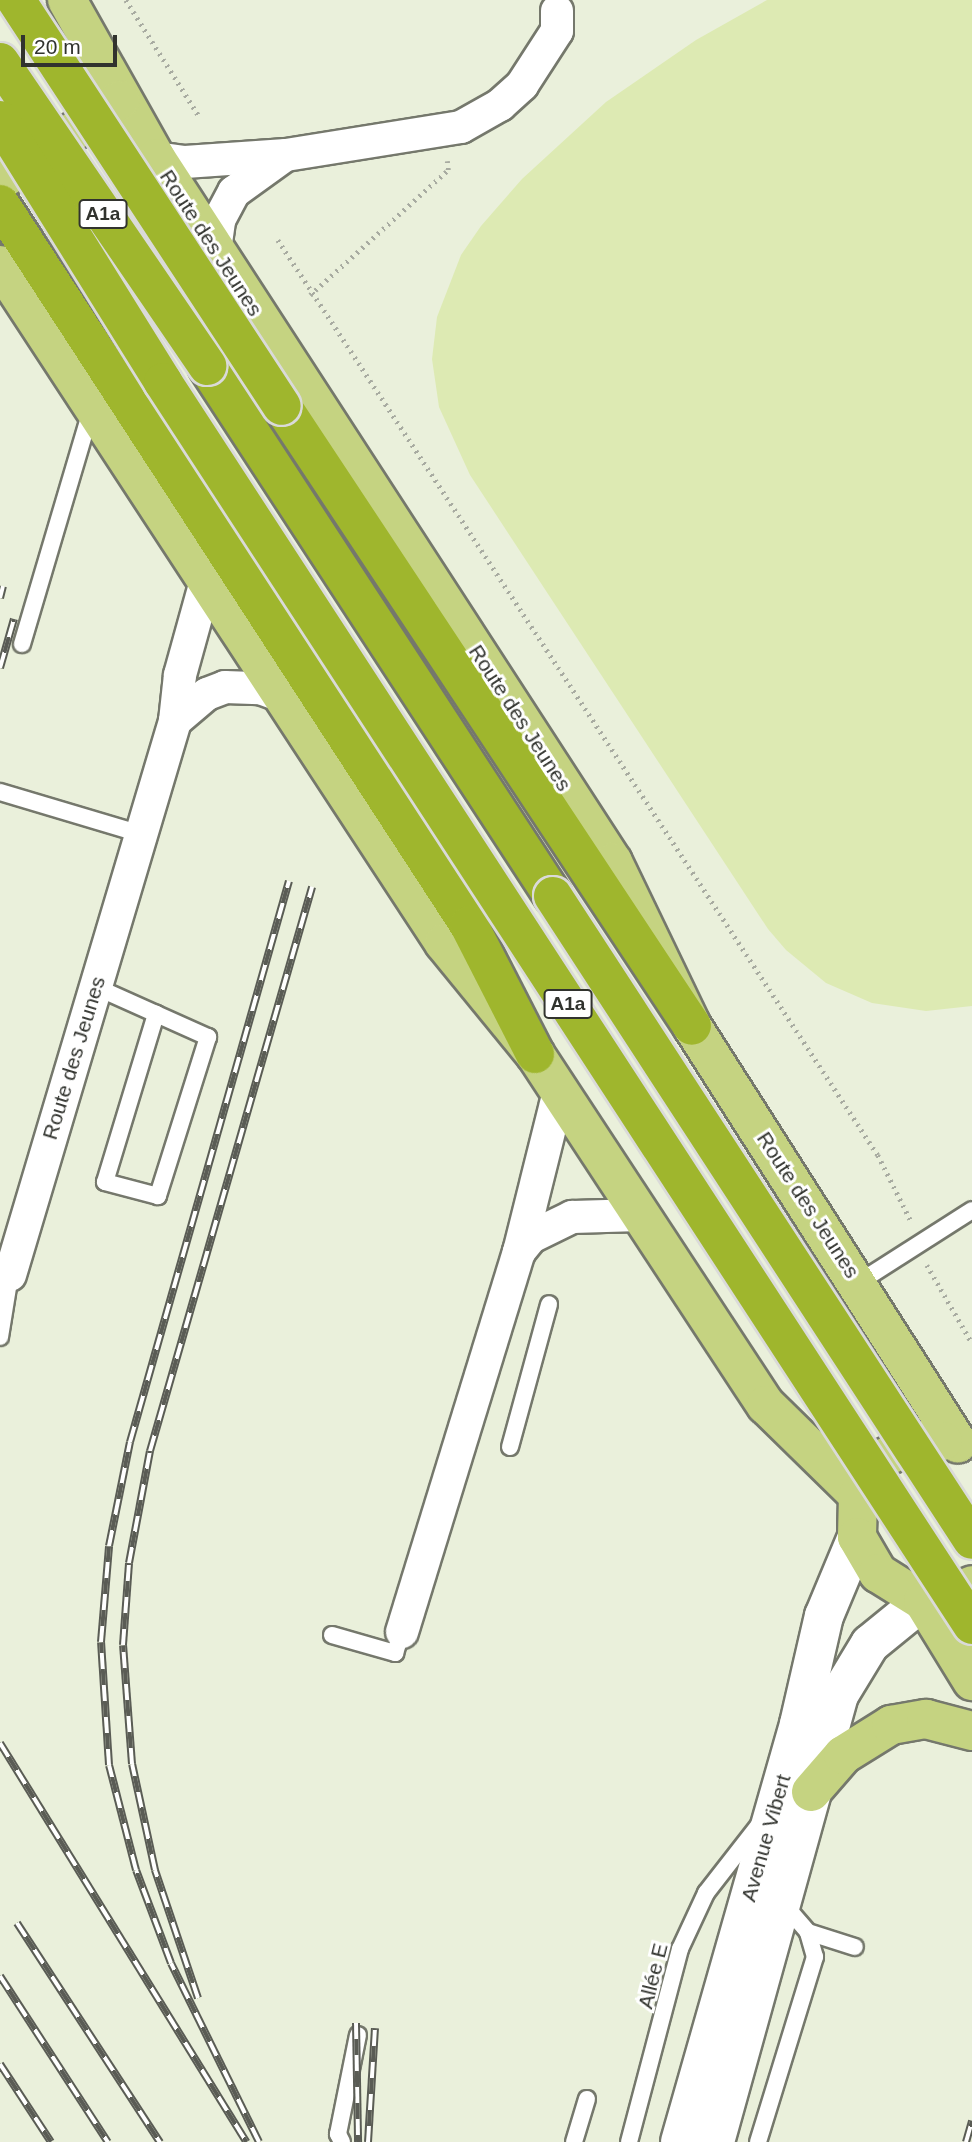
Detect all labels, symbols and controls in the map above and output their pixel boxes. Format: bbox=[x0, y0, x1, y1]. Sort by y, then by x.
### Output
scale bar bbox=[24, 21, 121, 65]
text: 20 m bbox=[34, 35, 81, 58]
street label: Route des Jeunes bbox=[154, 165, 268, 321]
road number: A1a bbox=[78, 198, 128, 230]
street label: Route des Jeunes bbox=[463, 640, 577, 796]
street label: Route des Jeunes bbox=[37, 973, 111, 1143]
road number: A1a bbox=[544, 988, 592, 1020]
street label: Route des Jeunes bbox=[751, 1127, 865, 1283]
street label: Avenue Vibert bbox=[736, 1771, 796, 1905]
street label: Allée E bbox=[633, 1941, 673, 2011]

